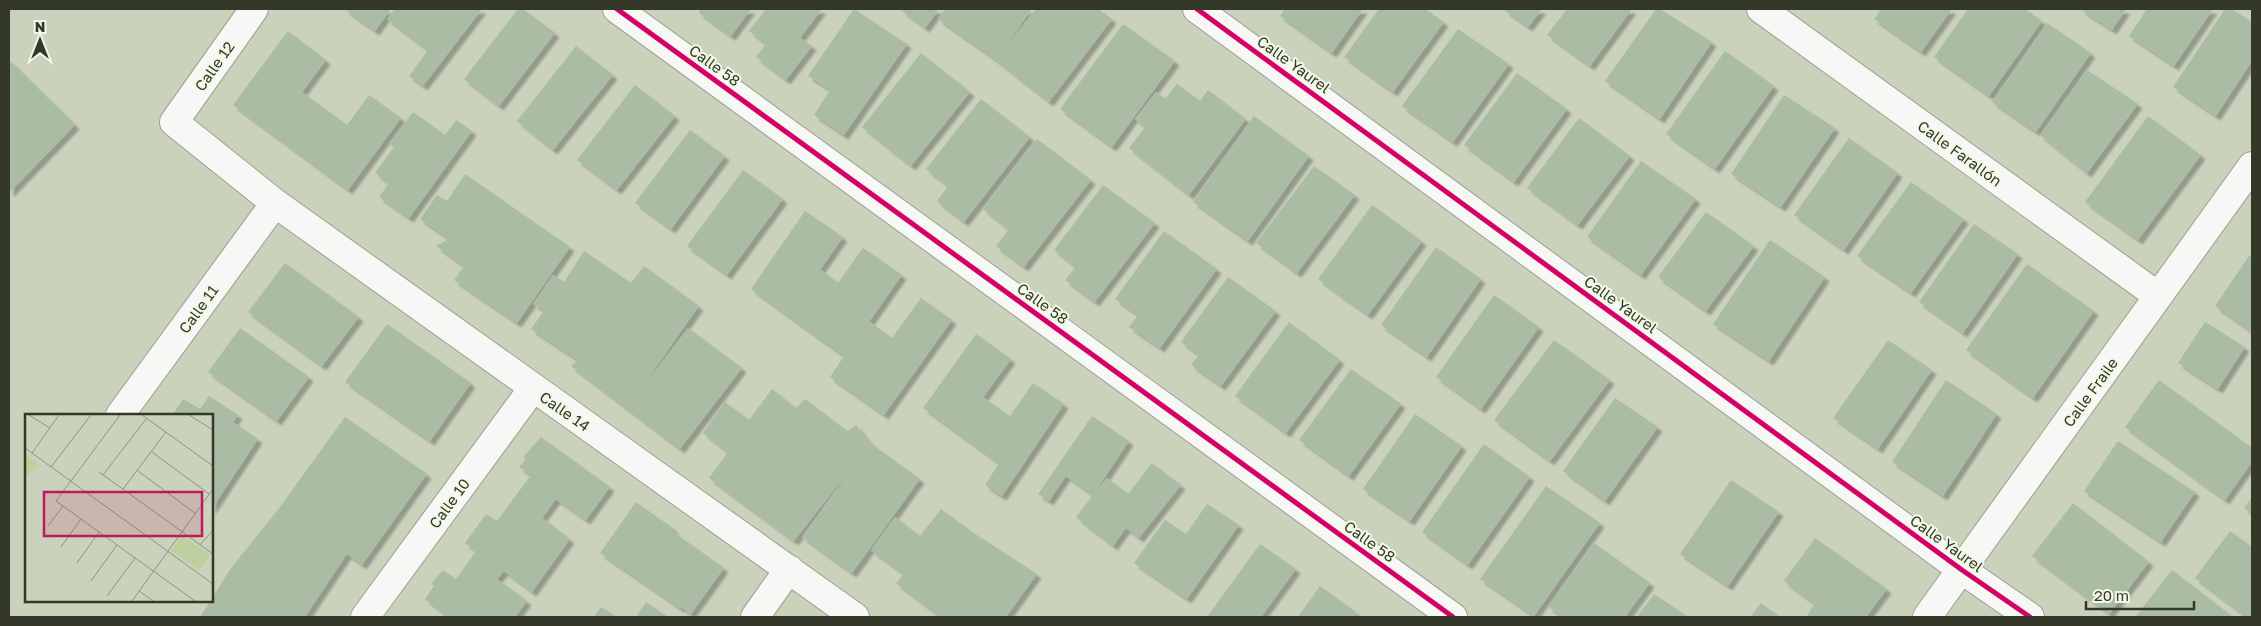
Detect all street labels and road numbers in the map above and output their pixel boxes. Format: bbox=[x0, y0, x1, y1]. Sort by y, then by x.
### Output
street label: Calle Yaurel bbox=[1254, 32, 1334, 97]
street label: Calle 12 bbox=[190, 38, 238, 94]
street label: Calle 58 bbox=[686, 41, 744, 89]
street label: Calle Farallón bbox=[1914, 116, 2006, 190]
street label: Calle Yaurel bbox=[1581, 272, 1661, 337]
street label: Calle 58 bbox=[1014, 279, 1072, 327]
street label: Calle 11 bbox=[175, 281, 221, 337]
street label: Calle Fraile bbox=[2059, 354, 2121, 430]
street label: Calle 14 bbox=[536, 387, 594, 435]
street label: Calle 10 bbox=[425, 475, 473, 531]
street label: Calle Yaurel bbox=[1907, 511, 1987, 576]
street label: Calle 58 bbox=[1341, 517, 1399, 565]

